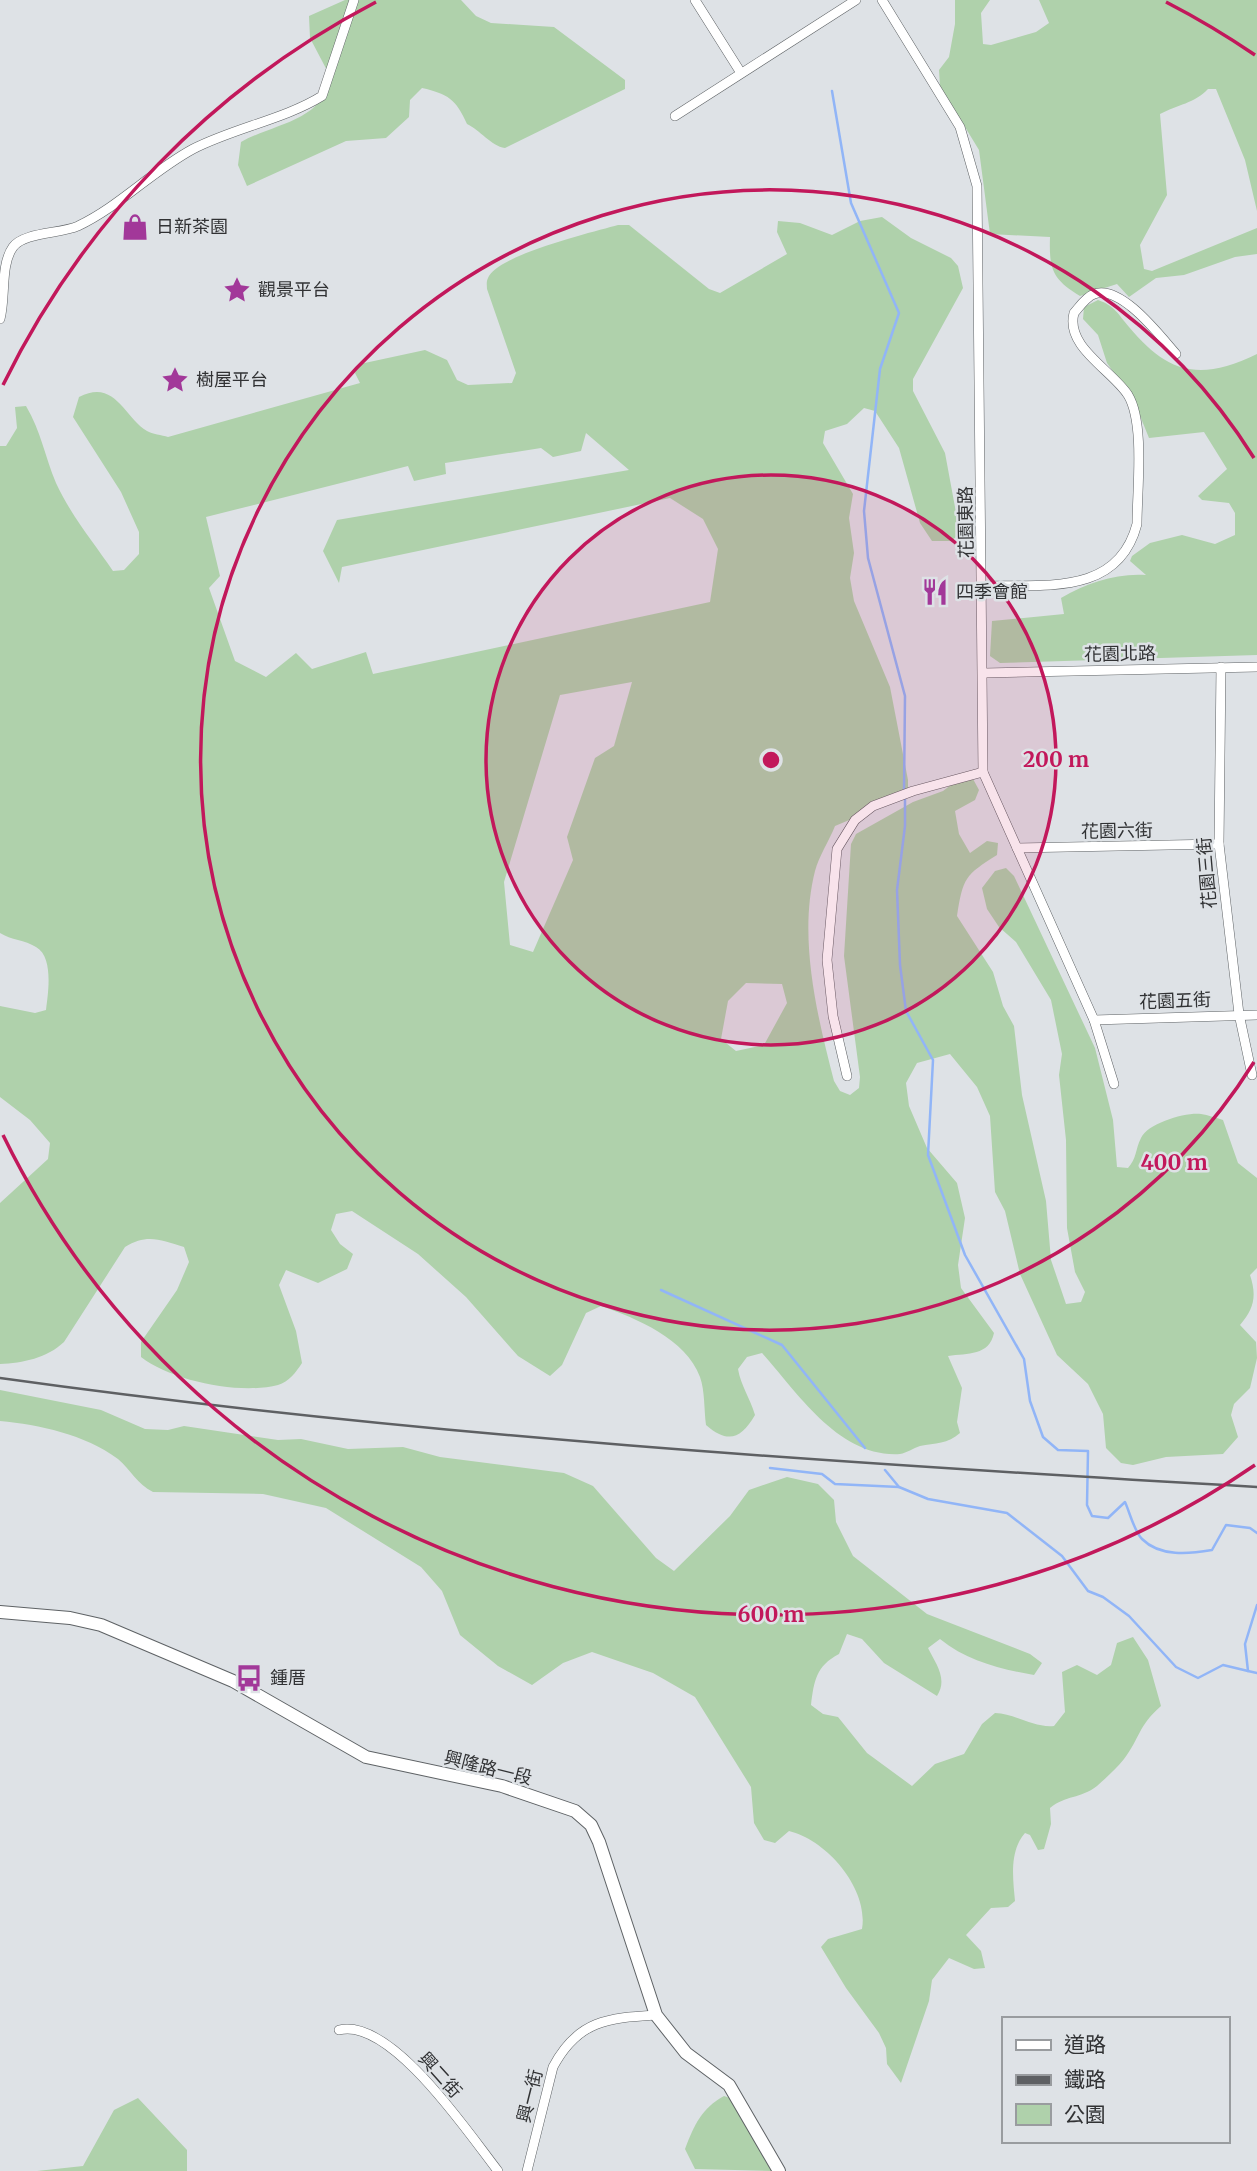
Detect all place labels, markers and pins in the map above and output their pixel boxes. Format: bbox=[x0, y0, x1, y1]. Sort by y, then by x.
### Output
shop icon: 日新茶園 bbox=[120, 212, 150, 242]
place label: 日新茶園 bbox=[156, 215, 228, 238]
place icon: 觀景平台 bbox=[222, 275, 252, 305]
place label: 觀景平台 bbox=[258, 278, 330, 301]
place icon: 樹屋平台 bbox=[160, 365, 190, 395]
place label: 樹屋平台 bbox=[196, 368, 268, 391]
restaurant icon: 四季會館 bbox=[920, 577, 950, 607]
place label: 四季會館 bbox=[956, 580, 1028, 603]
centre of rings bbox=[759, 748, 783, 772]
bus stop icon: 鍾厝 bbox=[234, 1663, 264, 1693]
place label: 鍾厝 bbox=[270, 1666, 306, 1689]

